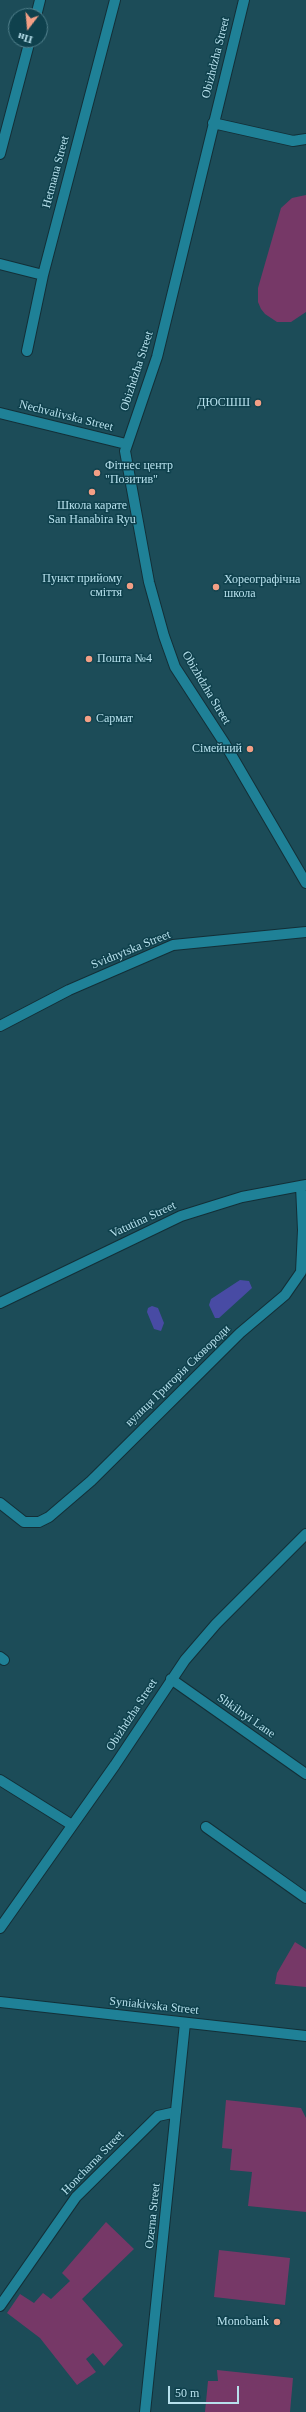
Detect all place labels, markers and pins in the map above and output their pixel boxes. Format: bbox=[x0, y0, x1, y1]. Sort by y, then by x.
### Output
place label: ДЮСШШ bbox=[197, 396, 250, 410]
marker: ДЮСШШ bbox=[253, 398, 263, 408]
place label: Фітнес центр "Позитив" bbox=[105, 459, 173, 487]
marker: Фітнес центр "Позитив" bbox=[92, 468, 102, 478]
marker: Школа карате San Hanabira Ryu bbox=[87, 487, 97, 497]
place label: Школа карате San Hanabira Ryu bbox=[48, 499, 136, 527]
place label: Пункт прийому сміття bbox=[42, 572, 122, 600]
place label: Хореографічна школа bbox=[224, 573, 300, 601]
marker: Пункт прийому сміття bbox=[125, 581, 135, 591]
marker: Хореографічна школа bbox=[211, 582, 221, 592]
place label: Пошта №4 bbox=[97, 652, 152, 666]
marker: Пошта №4 bbox=[84, 654, 94, 664]
place label: Сармат bbox=[96, 712, 133, 726]
marker: Сармат bbox=[83, 714, 93, 724]
place label: Сімейний bbox=[192, 742, 242, 756]
marker: Сімейний bbox=[245, 744, 255, 754]
place label: Monobank bbox=[217, 2315, 269, 2329]
marker: Monobank bbox=[272, 2317, 282, 2327]

